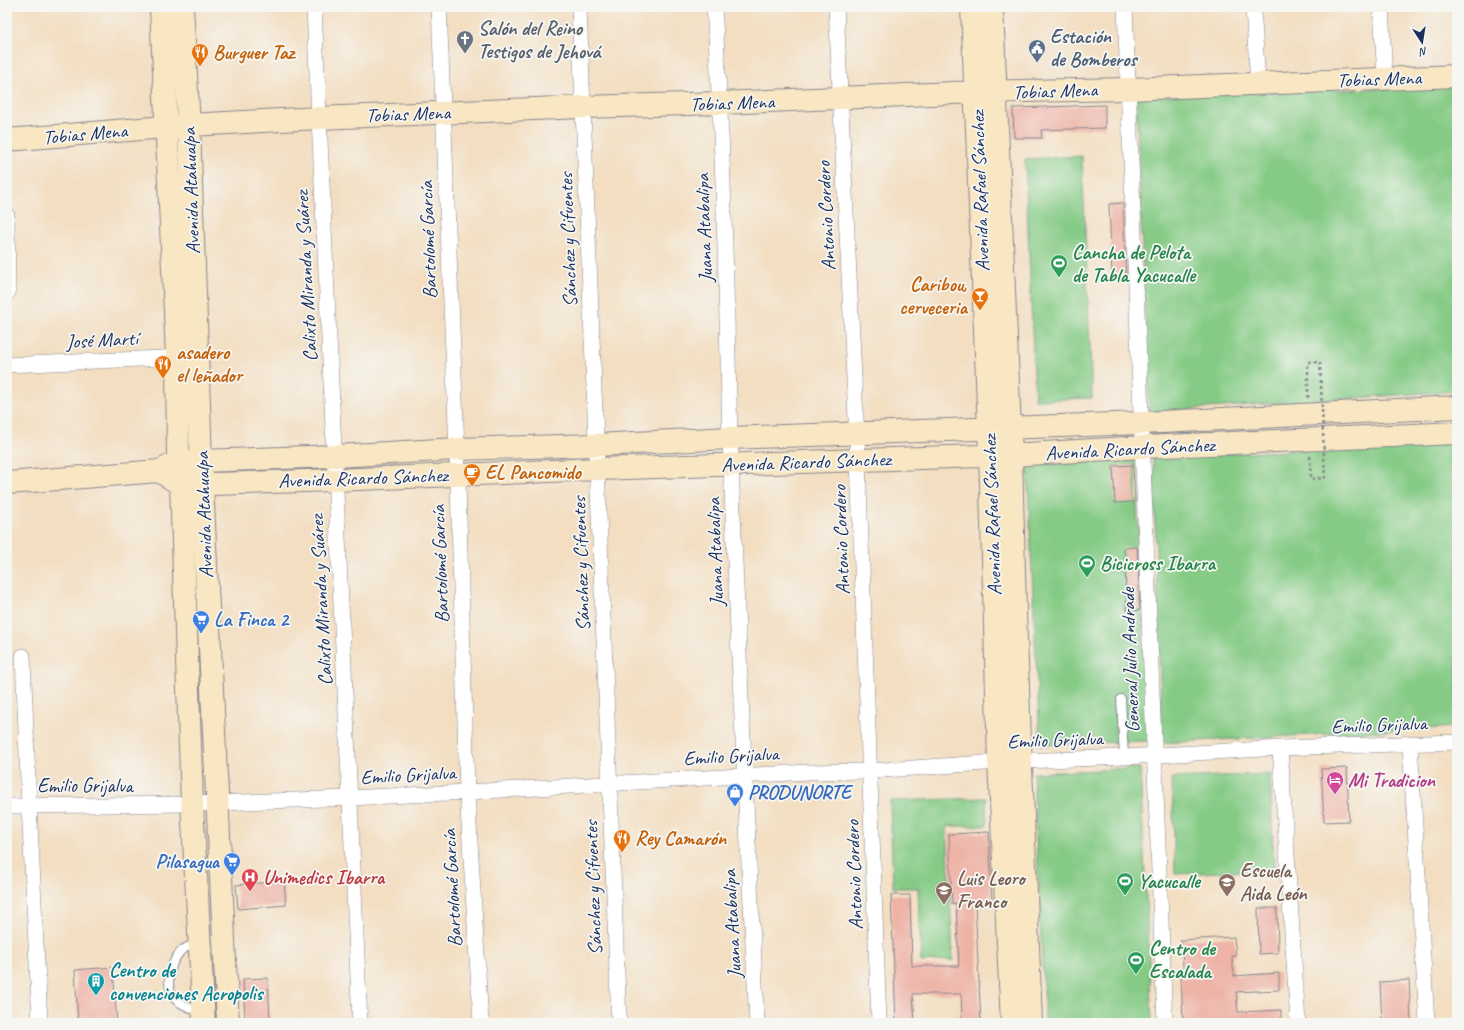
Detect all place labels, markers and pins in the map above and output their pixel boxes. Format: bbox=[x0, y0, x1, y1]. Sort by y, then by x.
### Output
place label: Salón del Reino Testigos de Jehová bbox=[478, 16, 603, 64]
place label: Estación de Bomberos bbox=[1050, 24, 1138, 72]
church icon: Salón del Reino Testigos de Jehová bbox=[455, 29, 475, 54]
public building icon: Estación de Bomberos bbox=[1027, 38, 1047, 63]
place label: Burguer Taz bbox=[213, 40, 297, 65]
restaurant icon: Burguer Taz bbox=[190, 42, 210, 67]
place label: Cancha de Pelota de Tabla Yacucalle bbox=[1072, 240, 1197, 288]
sports icon: Cancha de Pelota de Tabla Yacucalle bbox=[1049, 253, 1069, 278]
place label: Caribou, cerveceria bbox=[899, 272, 969, 320]
bar icon: Caribou, cerveceria bbox=[970, 286, 990, 311]
place label: asadero el leñador bbox=[176, 340, 245, 388]
restaurant icon: asadero el leñador bbox=[153, 354, 173, 379]
place label: EL Pancomido bbox=[485, 460, 583, 485]
cafe icon: EL Pancomido bbox=[462, 462, 482, 487]
place label: Bicicross Ibarra bbox=[1100, 551, 1217, 576]
sports icon: Bicicross Ibarra bbox=[1077, 553, 1097, 578]
place label: La Finca 2 bbox=[214, 607, 290, 632]
supermarket icon: La Finca 2 bbox=[191, 609, 211, 634]
place label: Mi Tradicion bbox=[1348, 768, 1436, 793]
hotel icon: Mi Tradicion bbox=[1325, 770, 1345, 795]
place label: PRODUNORTE bbox=[748, 780, 854, 805]
shop icon: PRODUNORTE bbox=[725, 782, 745, 807]
place label: Rey Camarón bbox=[635, 826, 727, 851]
restaurant icon: Rey Camarón bbox=[612, 828, 632, 853]
place label: Pilasagua bbox=[156, 849, 221, 874]
supermarket icon: Pilasagua bbox=[222, 851, 242, 876]
place label: Escuela Aida León bbox=[1240, 858, 1307, 906]
place label: Unimedics Ibarra bbox=[263, 865, 386, 890]
place label: Luis Leoro Franco bbox=[957, 866, 1027, 914]
hospital icon: Unimedics Ibarra bbox=[240, 867, 260, 892]
place label: Yacucalle bbox=[1138, 869, 1202, 894]
sports icon: Yacucalle bbox=[1115, 871, 1135, 896]
school or university icon: Escuela Aida León bbox=[1217, 872, 1237, 897]
school or university icon: Luis Leoro Franco bbox=[934, 880, 954, 905]
place label: Centro de Escalada bbox=[1149, 936, 1216, 984]
sports icon: Centro de Escalada bbox=[1126, 950, 1146, 975]
place label: Centro de convenciones Acropolis bbox=[109, 958, 264, 1006]
building icon: Centro de convenciones Acropolis bbox=[86, 971, 106, 996]

